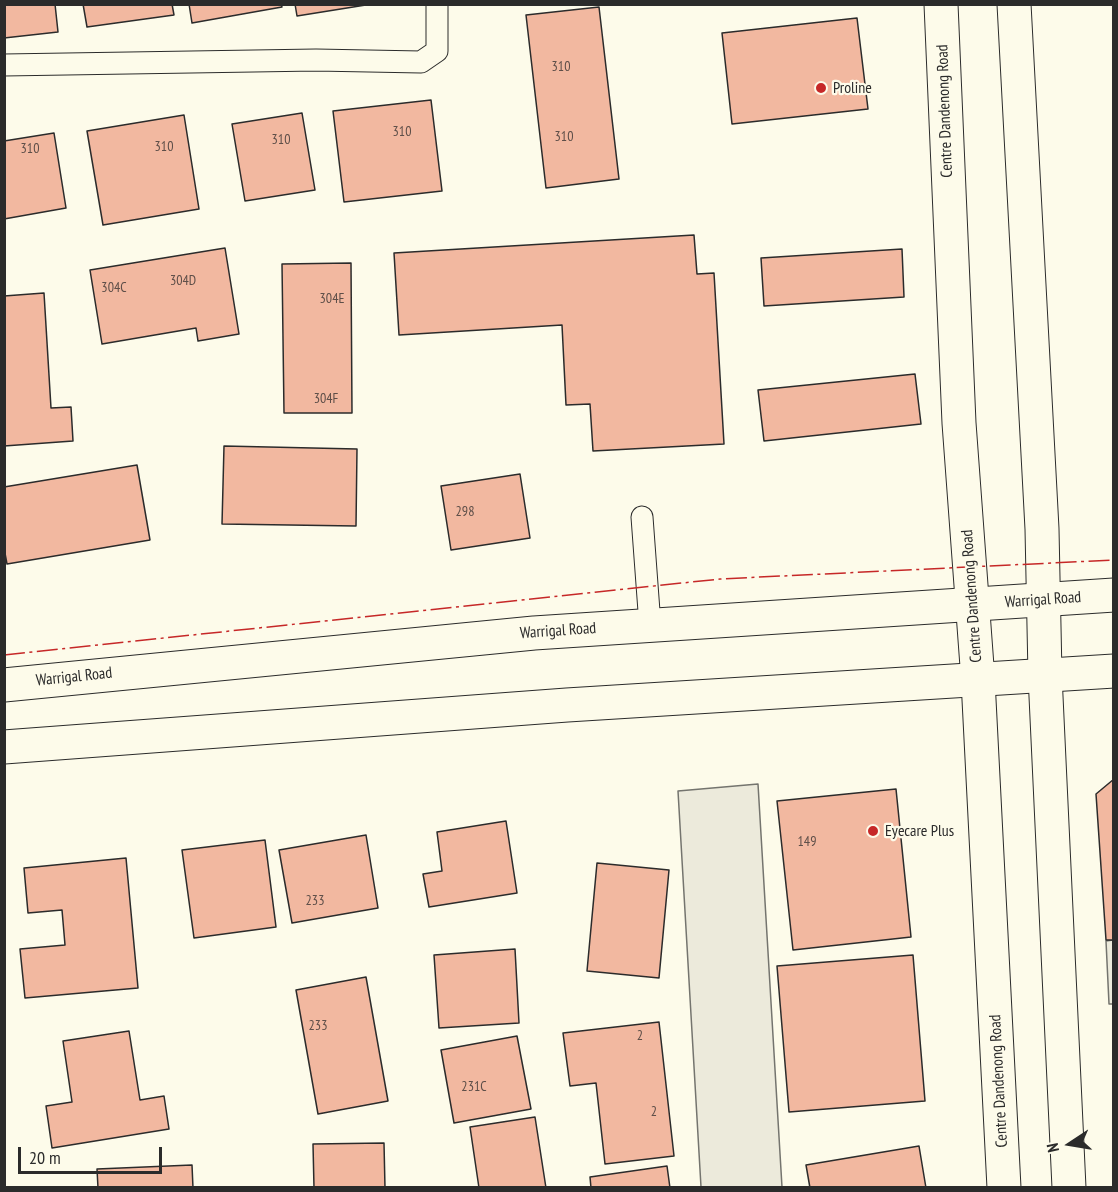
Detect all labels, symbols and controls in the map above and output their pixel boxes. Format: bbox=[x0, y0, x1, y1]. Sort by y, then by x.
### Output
street label: Centre Dandenong Road bbox=[933, 44, 957, 178]
house number: 310 bbox=[552, 59, 570, 75]
place label: Proline bbox=[833, 78, 872, 98]
marker: Proline bbox=[814, 81, 828, 95]
house number: 310 bbox=[393, 124, 411, 140]
house number: 310 bbox=[555, 129, 573, 145]
house number: 310 bbox=[272, 132, 290, 148]
house number: 310 bbox=[155, 139, 173, 155]
house number: 310 bbox=[21, 141, 39, 157]
house number: 304D bbox=[170, 273, 196, 289]
house number: 304C bbox=[101, 280, 127, 296]
house number: 304E bbox=[320, 291, 344, 307]
house number: 304F bbox=[314, 391, 338, 407]
house number: 298 bbox=[456, 504, 474, 520]
street label: Centre Dandenong Road bbox=[958, 529, 986, 663]
street label: Warrigal Road bbox=[1004, 588, 1082, 612]
street label: Warrigal Road bbox=[519, 619, 597, 643]
street label: Warrigal Road bbox=[35, 663, 113, 691]
place label: Eyecare Plus bbox=[885, 821, 954, 841]
marker: Eyecare Plus bbox=[866, 824, 880, 838]
house number: 149 bbox=[798, 834, 816, 850]
house number: 233 bbox=[306, 893, 324, 909]
street label: Centre Dandenong Road bbox=[986, 1014, 1012, 1148]
house number: 233 bbox=[309, 1018, 327, 1034]
house number: 2 bbox=[637, 1028, 643, 1044]
house number: 231C bbox=[461, 1079, 487, 1095]
house number: 2 bbox=[651, 1104, 657, 1120]
north arrow bbox=[1040, 1114, 1100, 1174]
scale bar bbox=[21, 1135, 165, 1173]
text: N bbox=[1042, 1141, 1063, 1154]
text: 20 m bbox=[29, 1146, 61, 1169]

